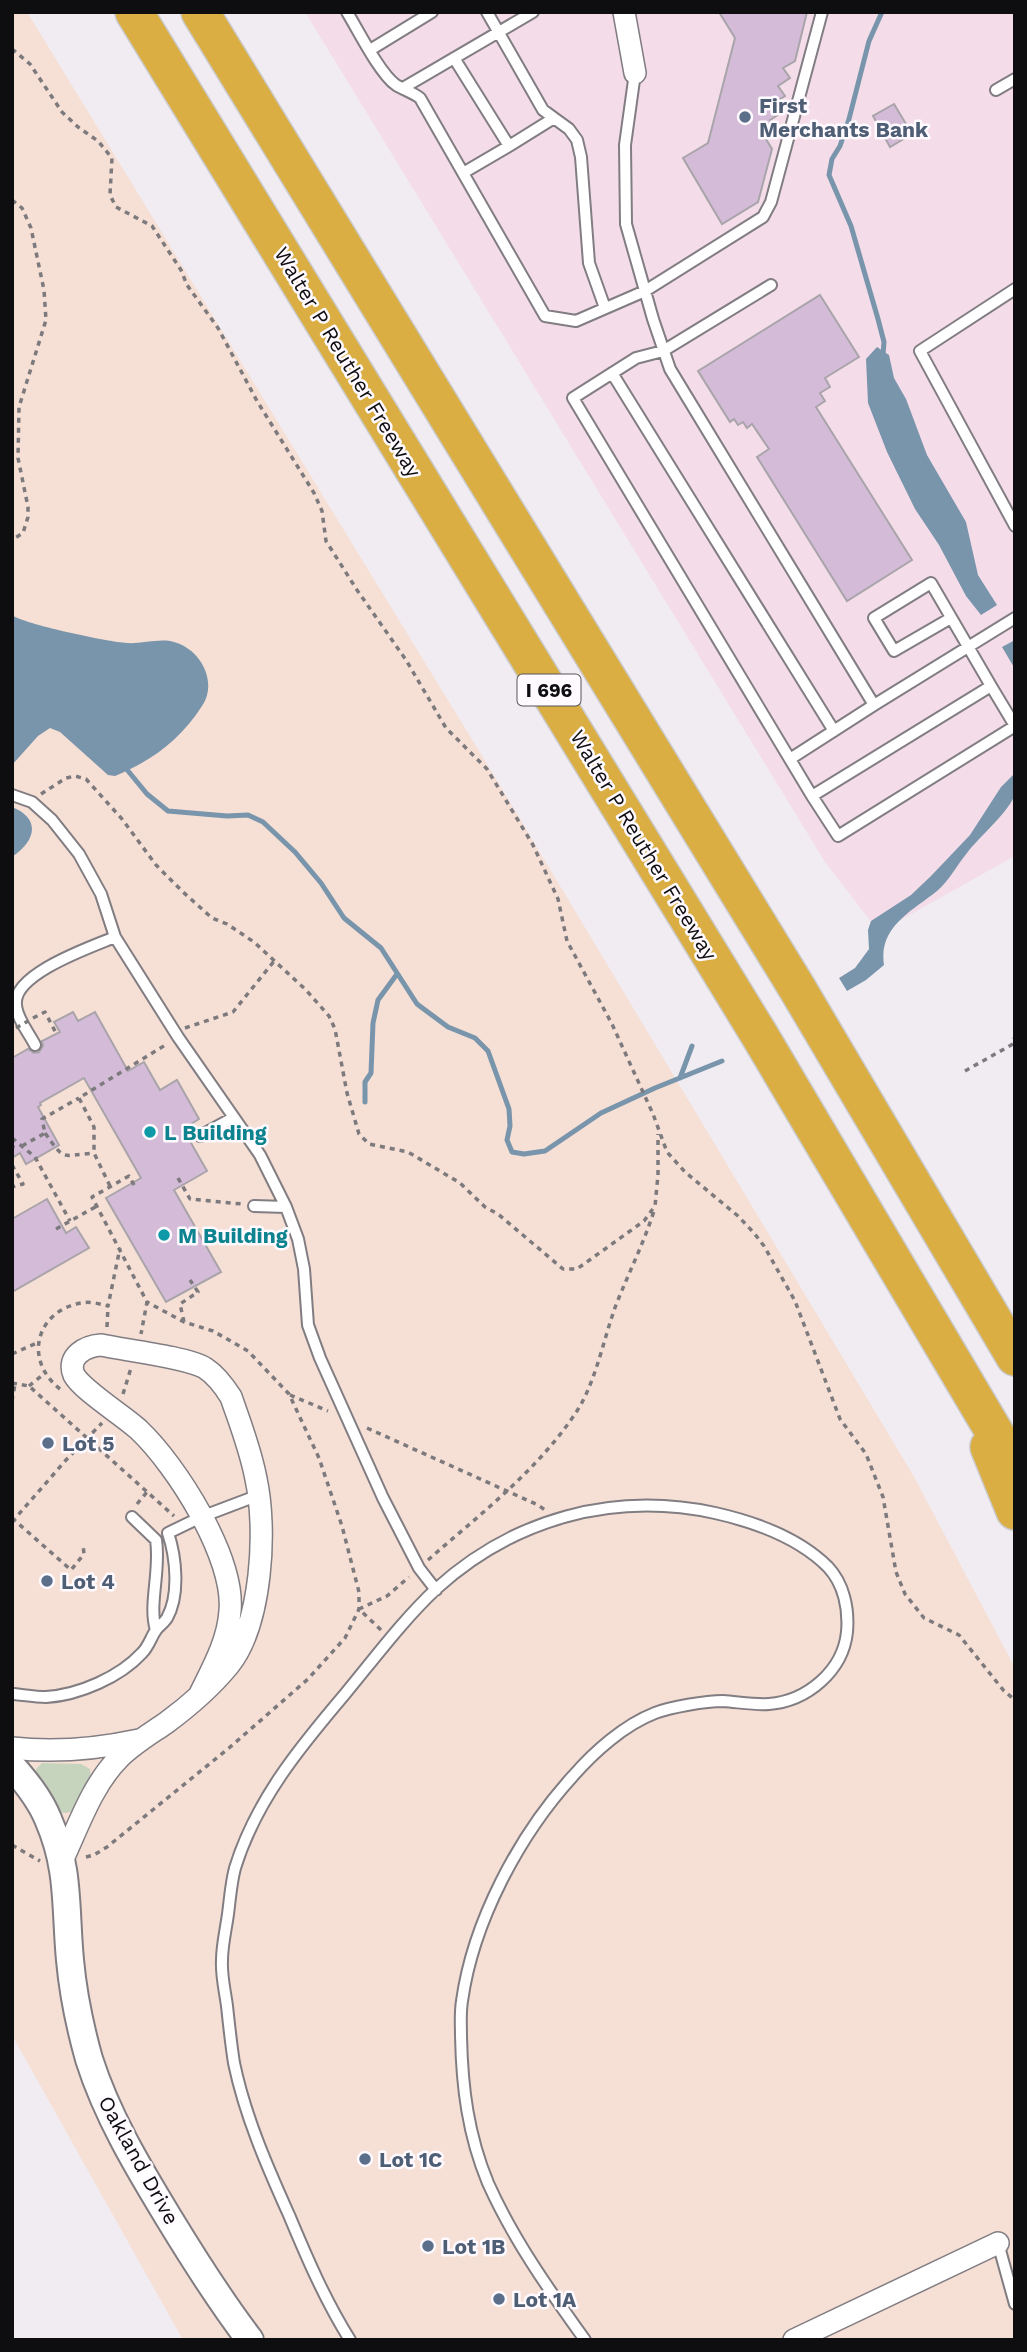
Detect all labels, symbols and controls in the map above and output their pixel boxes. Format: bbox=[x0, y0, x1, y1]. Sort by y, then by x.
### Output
place label: First Merchants Bank bbox=[759, 93, 929, 142]
marker: First Merchants Bank bbox=[737, 109, 753, 125]
street label: Walter P Reuther Freeway bbox=[269, 242, 427, 482]
road number: I 696 bbox=[518, 674, 580, 706]
street label: Walter P Reuther Freeway bbox=[565, 725, 723, 965]
place label: L Building bbox=[164, 1120, 267, 1145]
marker: L Building bbox=[142, 1124, 158, 1140]
place label: M Building bbox=[178, 1223, 288, 1248]
marker: M Building bbox=[156, 1227, 172, 1243]
place label: Lot 5 bbox=[62, 1431, 114, 1456]
marker: Lot 5 bbox=[40, 1435, 56, 1451]
place label: Lot 4 bbox=[61, 1569, 115, 1594]
marker: Lot 4 bbox=[39, 1573, 55, 1589]
street label: Oakland Drive bbox=[93, 2091, 185, 2229]
place label: Lot 1C bbox=[379, 2147, 442, 2172]
marker: Lot 1C bbox=[357, 2151, 373, 2167]
place label: Lot 1B bbox=[442, 2234, 505, 2259]
marker: Lot 1B bbox=[420, 2238, 436, 2254]
place label: Lot 1A bbox=[513, 2287, 577, 2312]
marker: Lot 1A bbox=[491, 2291, 507, 2307]

